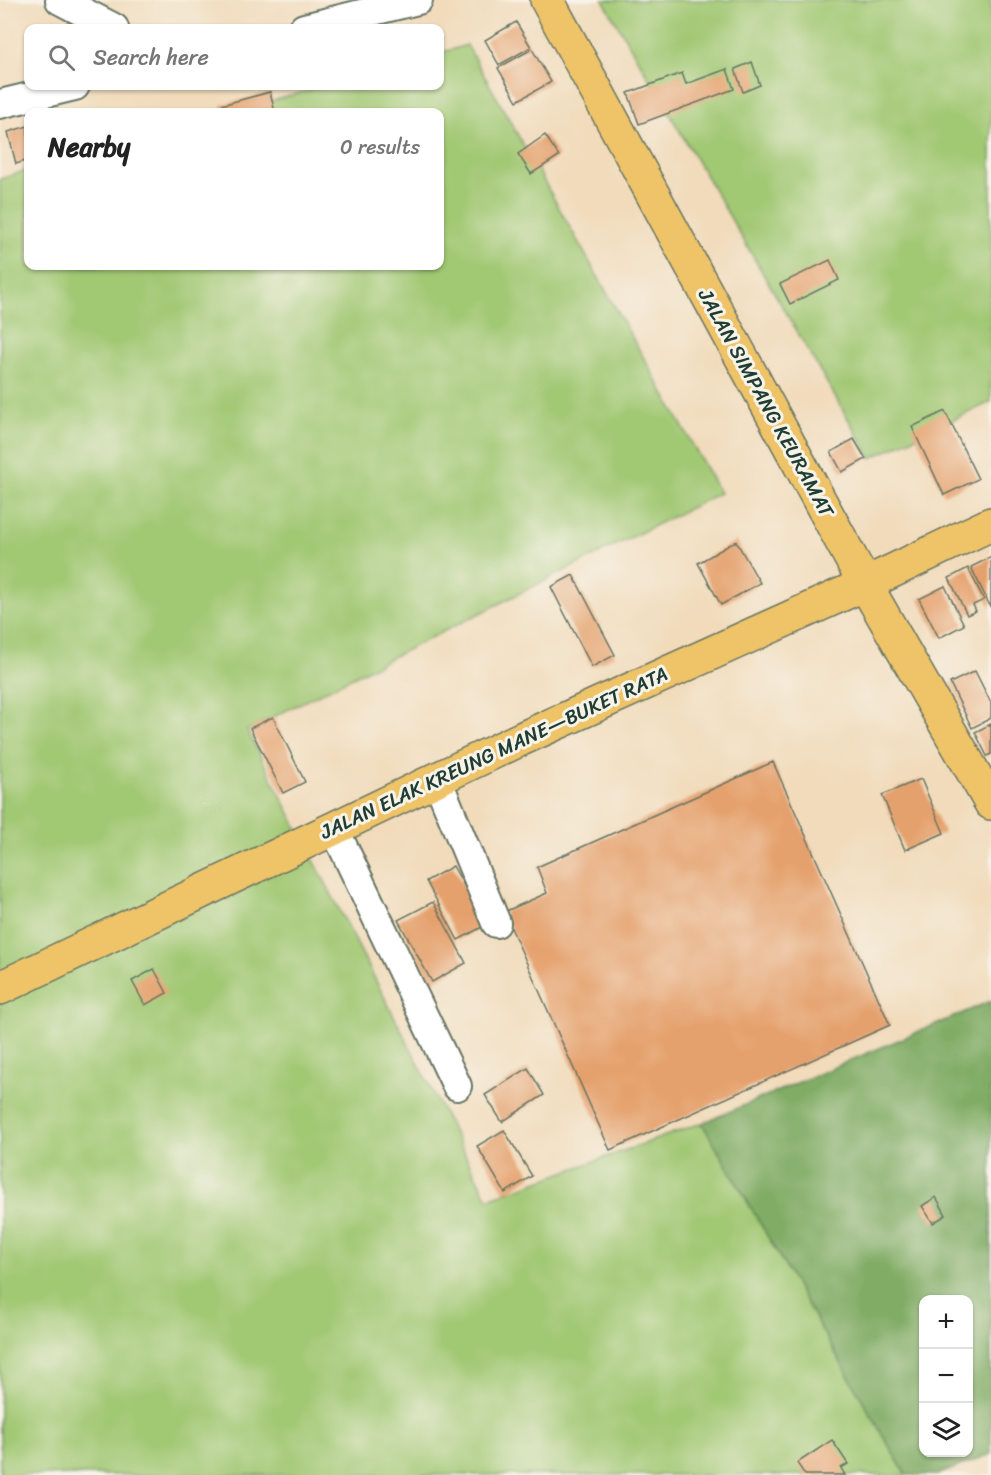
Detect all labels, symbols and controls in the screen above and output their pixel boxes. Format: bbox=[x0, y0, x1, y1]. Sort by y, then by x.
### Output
search box bbox=[24, 24, 444, 90]
text: Search here bbox=[93, 38, 209, 77]
icon: search bbox=[45, 41, 78, 74]
text: Nearby bbox=[48, 124, 130, 170]
text: 0 results bbox=[340, 130, 420, 165]
street label: JALAN SIMPANG KEURAMAT bbox=[688, 281, 844, 525]
street label: JALAN ELAK KREUNG MANE—BUKET RATA bbox=[313, 657, 674, 850]
map controls bbox=[919, 1295, 973, 1457]
button: + bbox=[919, 1295, 973, 1349]
button: − bbox=[919, 1349, 973, 1403]
button: layers bbox=[919, 1403, 973, 1457]

